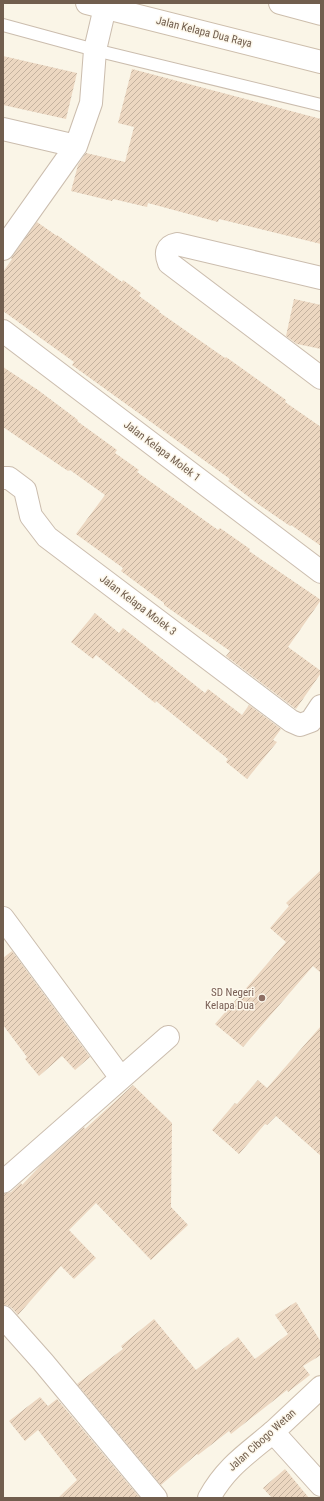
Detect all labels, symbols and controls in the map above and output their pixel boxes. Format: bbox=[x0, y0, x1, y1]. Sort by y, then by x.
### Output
street label: Jalan Kelapa Dua Raya bbox=[155, 14, 253, 50]
street label: Jalan Kelapa Molek 1 bbox=[121, 418, 203, 484]
street label: Jalan Kelapa Molek 3 bbox=[97, 572, 179, 638]
place label: SD Negeri Kelapa Dua bbox=[205, 986, 254, 1012]
marker: SD Negeri Kelapa Dua bbox=[257, 993, 267, 1003]
street label: Jalan Cibogo Wetan bbox=[225, 1406, 299, 1474]

